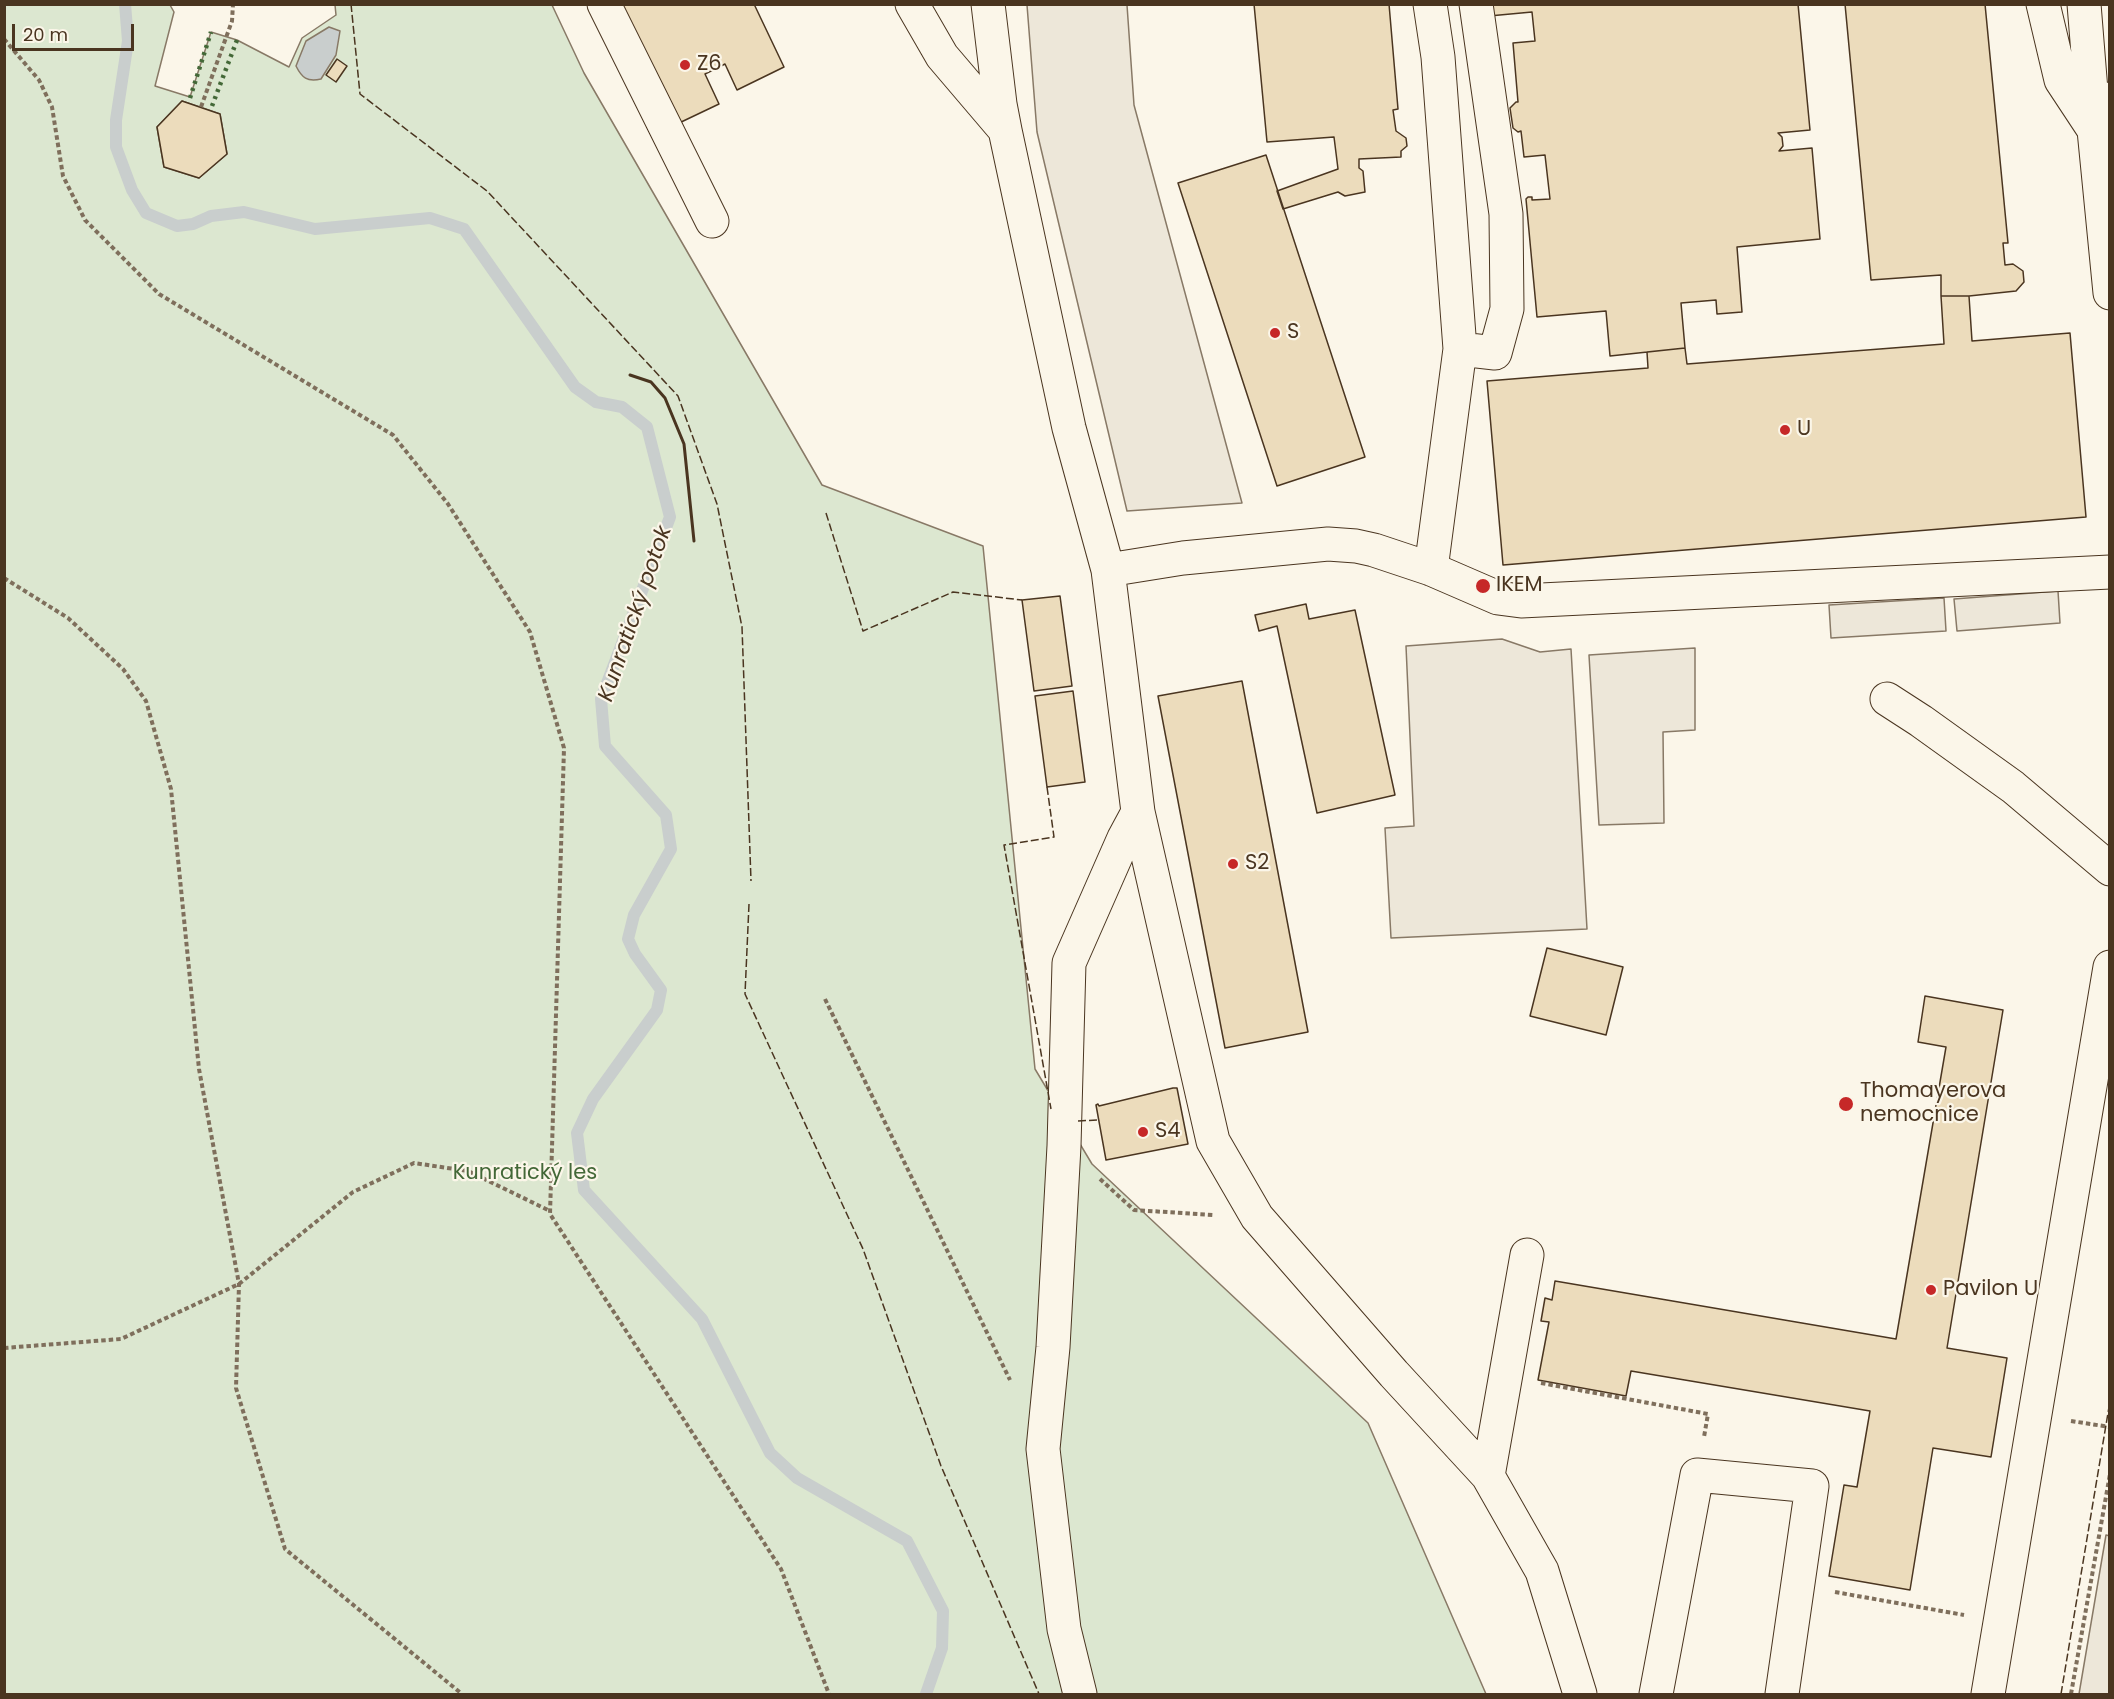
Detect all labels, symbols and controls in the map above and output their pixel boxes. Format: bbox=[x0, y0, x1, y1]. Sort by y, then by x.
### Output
scale bar bbox=[15, 12, 136, 50]
text: 20 m bbox=[23, 22, 68, 47]
place label: Z6 bbox=[697, 52, 722, 78]
marker: Z6 bbox=[678, 58, 692, 72]
place label: S bbox=[1287, 320, 1299, 346]
marker: S bbox=[1268, 326, 1282, 340]
place label: U bbox=[1797, 417, 1811, 443]
marker: U bbox=[1778, 423, 1792, 437]
water label: Kunratický potok bbox=[594, 523, 678, 705]
place label: IKEM bbox=[1496, 573, 1543, 599]
marker: IKEM bbox=[1474, 577, 1492, 595]
place label: S2 bbox=[1245, 851, 1269, 877]
marker: S2 bbox=[1226, 857, 1240, 871]
place label: Thomayerova nemocnice bbox=[1860, 1079, 2006, 1129]
marker: Thomayerova nemocnice bbox=[1837, 1095, 1855, 1113]
place label: S4 bbox=[1155, 1119, 1181, 1145]
marker: S4 bbox=[1136, 1125, 1150, 1139]
park label: Kunratický les bbox=[453, 1161, 597, 1187]
place label: Pavilon U bbox=[1943, 1277, 2038, 1303]
marker: Pavilon U bbox=[1924, 1283, 1938, 1297]

